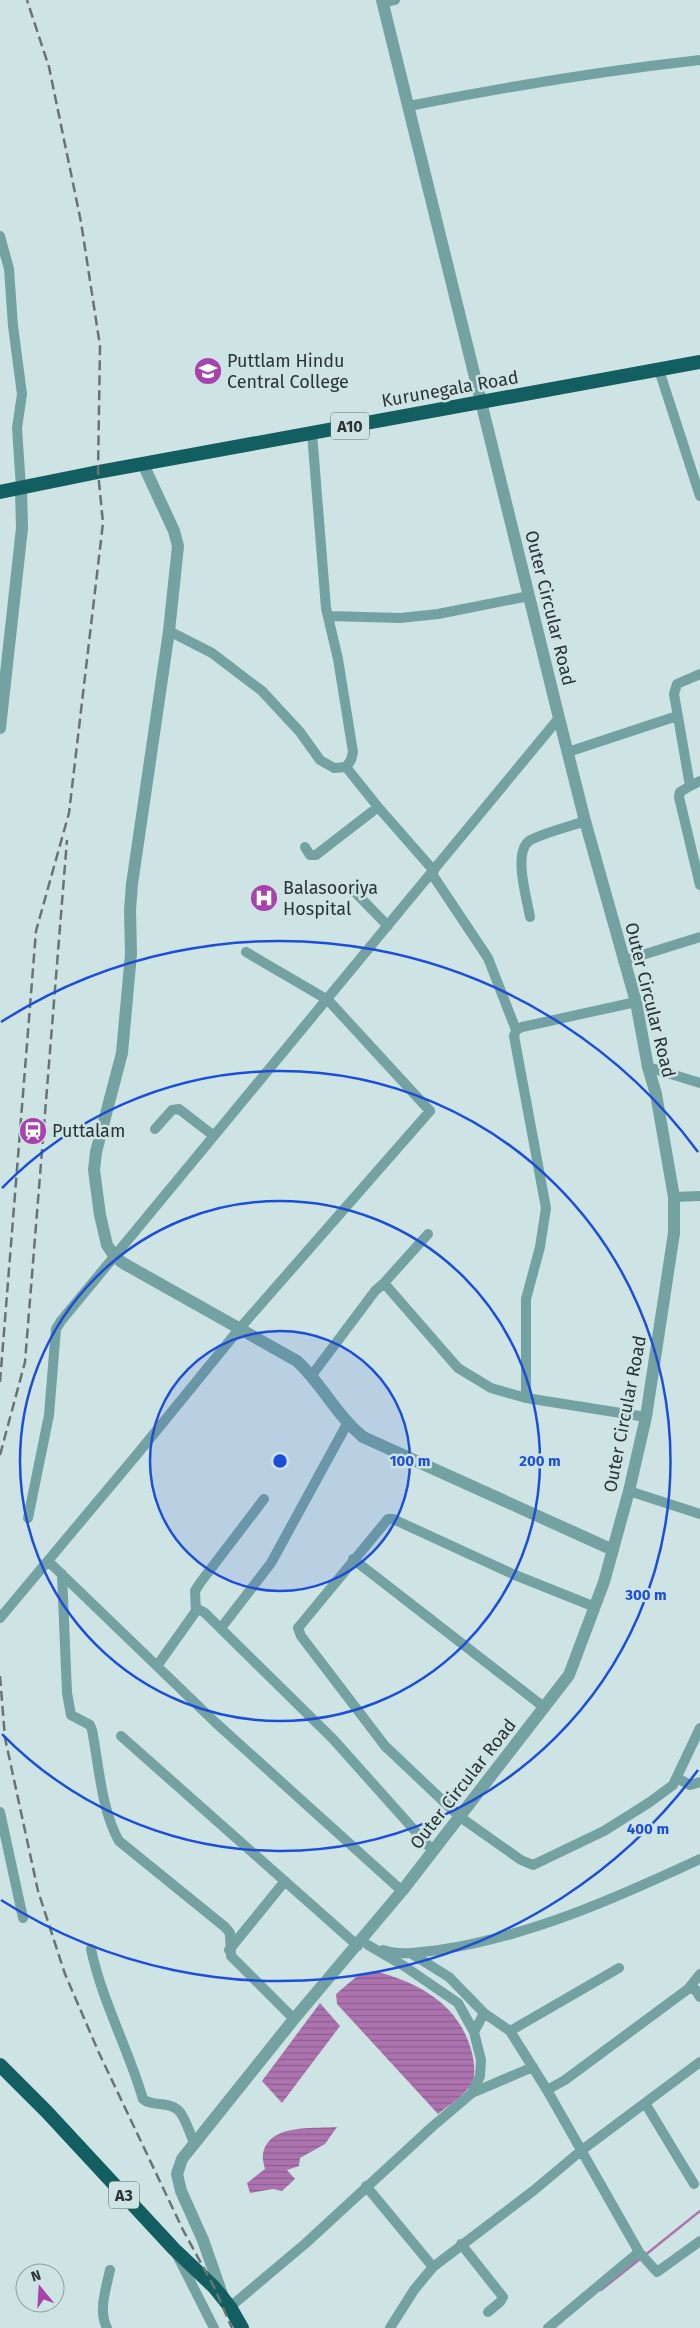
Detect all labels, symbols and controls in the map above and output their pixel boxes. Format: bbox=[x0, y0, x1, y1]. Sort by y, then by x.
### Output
place label: Puttlam Hindu Central College bbox=[227, 350, 349, 393]
school or university icon: Puttlam Hindu Central College bbox=[193, 356, 223, 386]
street label: Kurunegala Road bbox=[380, 366, 520, 412]
road number: A10 bbox=[331, 412, 369, 440]
street label: Outer Circular Road bbox=[520, 528, 580, 688]
place label: Balasooriya Hospital bbox=[283, 877, 378, 920]
hospital icon: Balasooriya Hospital bbox=[249, 883, 279, 913]
street label: Outer Circular Road bbox=[620, 920, 680, 1080]
station icon: Puttalam bbox=[18, 1116, 48, 1146]
place label: Puttalam bbox=[52, 1120, 125, 1142]
street label: Outer Circular Road bbox=[599, 1334, 651, 1494]
centre of rings bbox=[271, 1452, 289, 1470]
text: 100 m bbox=[390, 1452, 430, 1470]
text: 200 m bbox=[519, 1452, 561, 1470]
text: 300 m bbox=[624, 1586, 667, 1604]
street label: Outer Circular Road bbox=[405, 1714, 521, 1854]
text: 400 m bbox=[627, 1820, 669, 1838]
road number: A3 bbox=[109, 2182, 139, 2208]
north arrow bbox=[15, 2263, 65, 2313]
text: N bbox=[29, 2267, 43, 2286]

